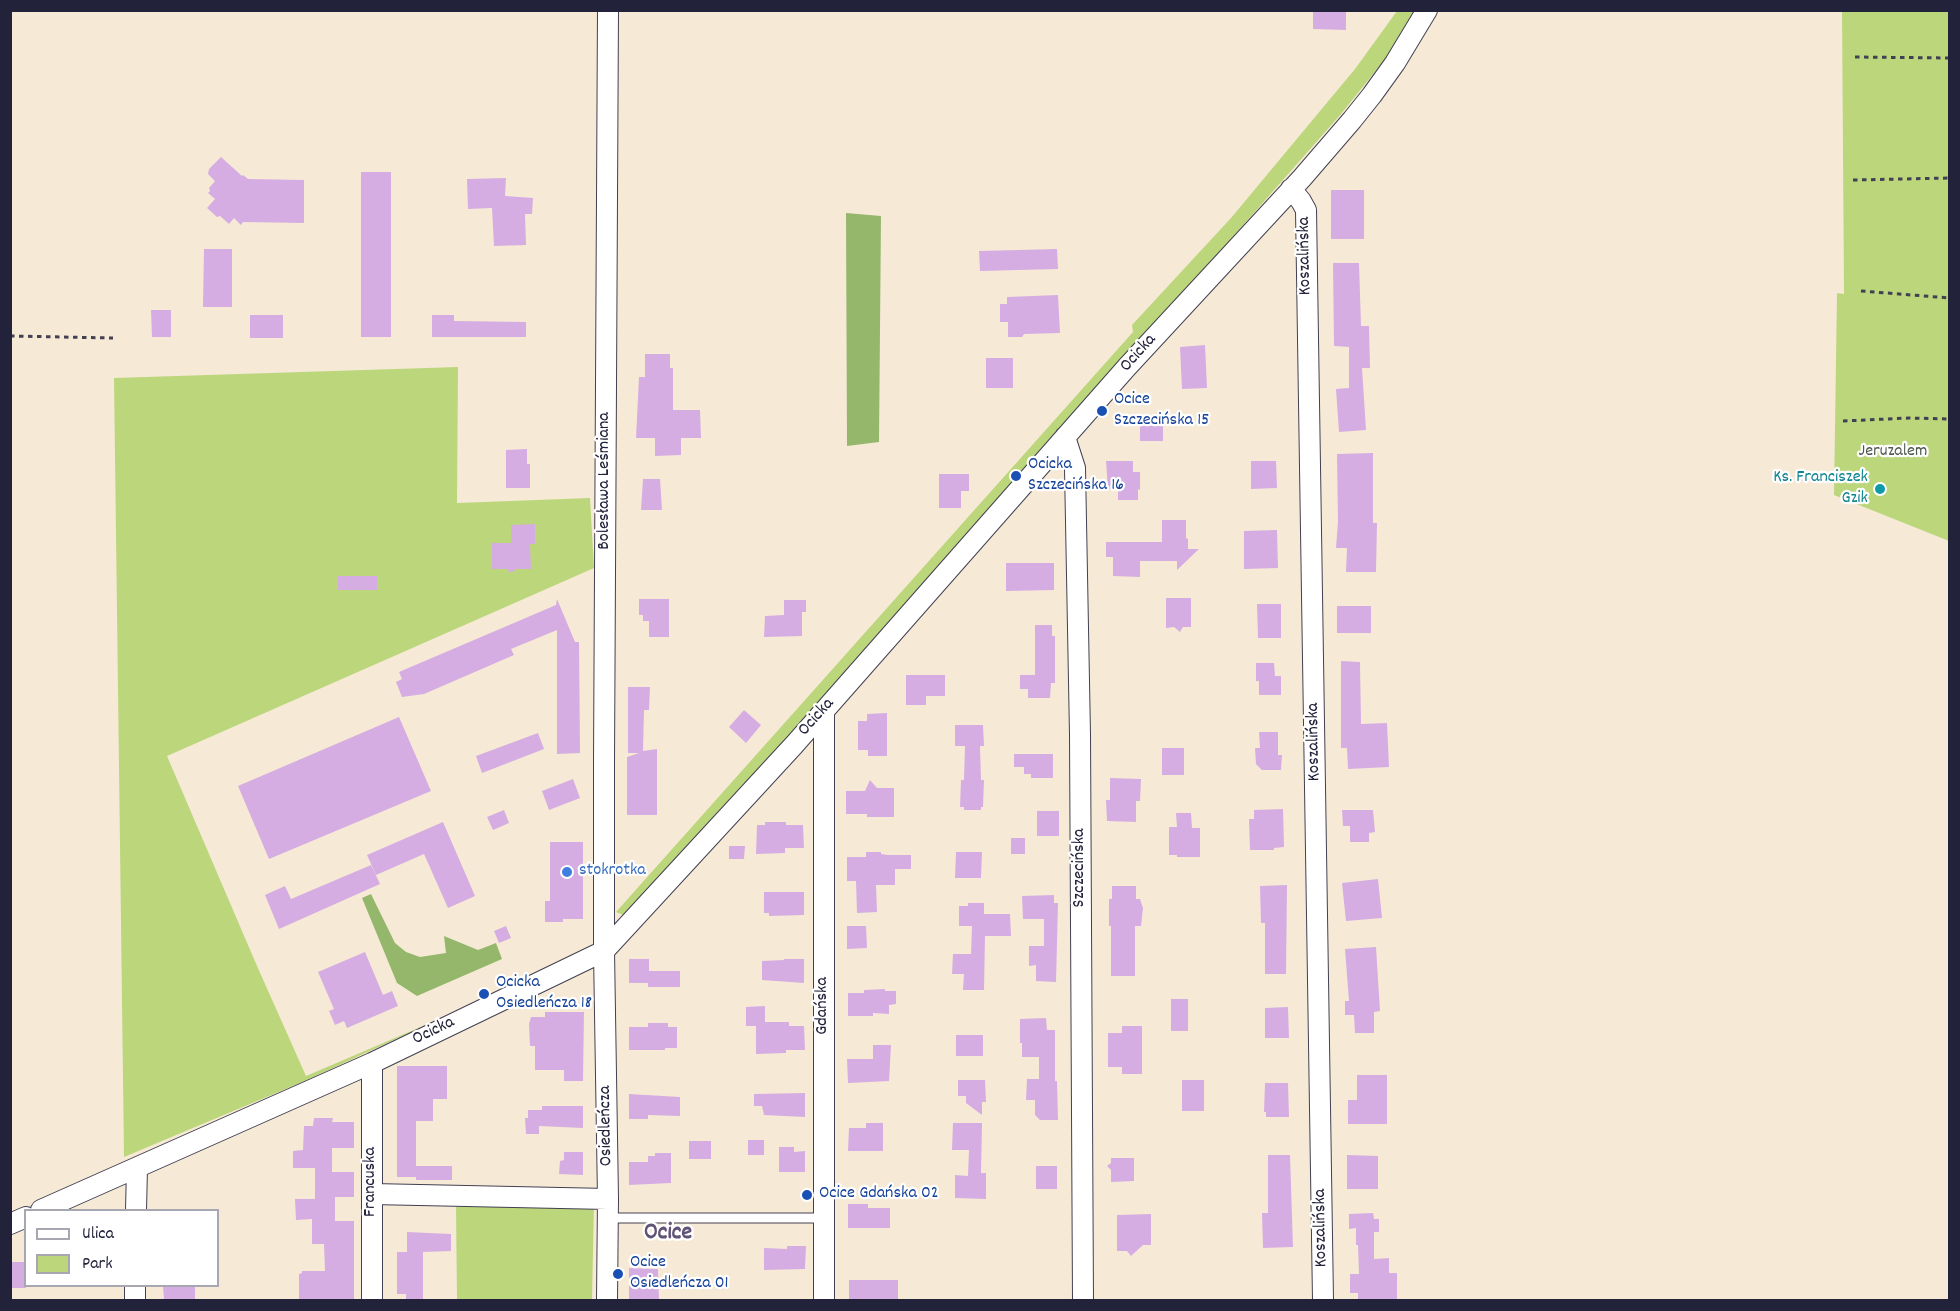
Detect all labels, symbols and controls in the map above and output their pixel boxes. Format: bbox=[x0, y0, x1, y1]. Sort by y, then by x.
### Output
street label: Koszalińska bbox=[1295, 217, 1317, 295]
street label: Ocicka bbox=[1116, 330, 1162, 378]
place label: Ocice Szczecińska 15 bbox=[1114, 390, 1209, 432]
marker: Ocice Szczecińska 15 bbox=[1095, 404, 1109, 418]
street label: Bolesława Leśmiana bbox=[595, 412, 617, 550]
park label: Jeruzalem bbox=[1859, 442, 1927, 464]
place label: Ocicka Szczecińska 16 bbox=[1028, 455, 1124, 498]
place label: Ks. Franciszek Gzik bbox=[1773, 468, 1868, 510]
marker: Ocicka Szczecińska 16 bbox=[1009, 469, 1023, 483]
marker: Ks. Franciszek Gzik bbox=[1873, 482, 1887, 496]
street label: Ocicka bbox=[794, 694, 840, 742]
street label: Koszalińska bbox=[1304, 703, 1326, 781]
street label: Szczecińska bbox=[1070, 828, 1092, 908]
place label: stokrotka bbox=[579, 861, 646, 883]
marker: stokrotka bbox=[560, 865, 574, 879]
place label: Ocicka Osiedleńcza 18 bbox=[496, 973, 592, 1016]
street label: Gdańska bbox=[813, 977, 835, 1035]
marker: Ocicka Osiedleńcza 18 bbox=[477, 987, 491, 1001]
street label: Ocicka bbox=[410, 1013, 458, 1051]
street label: Osiedleńcza bbox=[595, 1086, 619, 1166]
street label: Francuska bbox=[361, 1147, 383, 1217]
place label: Ocice Gdańska 02 bbox=[819, 1184, 939, 1206]
marker: Ocice Gdańska 02 bbox=[800, 1188, 814, 1202]
street label: Koszalińska bbox=[1311, 1189, 1333, 1267]
legend bbox=[24, 1209, 219, 1287]
district label: Ocice bbox=[644, 1221, 692, 1249]
text: Ulica bbox=[82, 1222, 114, 1247]
text: Park bbox=[82, 1252, 113, 1277]
place label: Ocice Osiedleńcza 01 bbox=[630, 1253, 728, 1296]
marker: Ocice Osiedleńcza 01 bbox=[611, 1267, 625, 1281]

